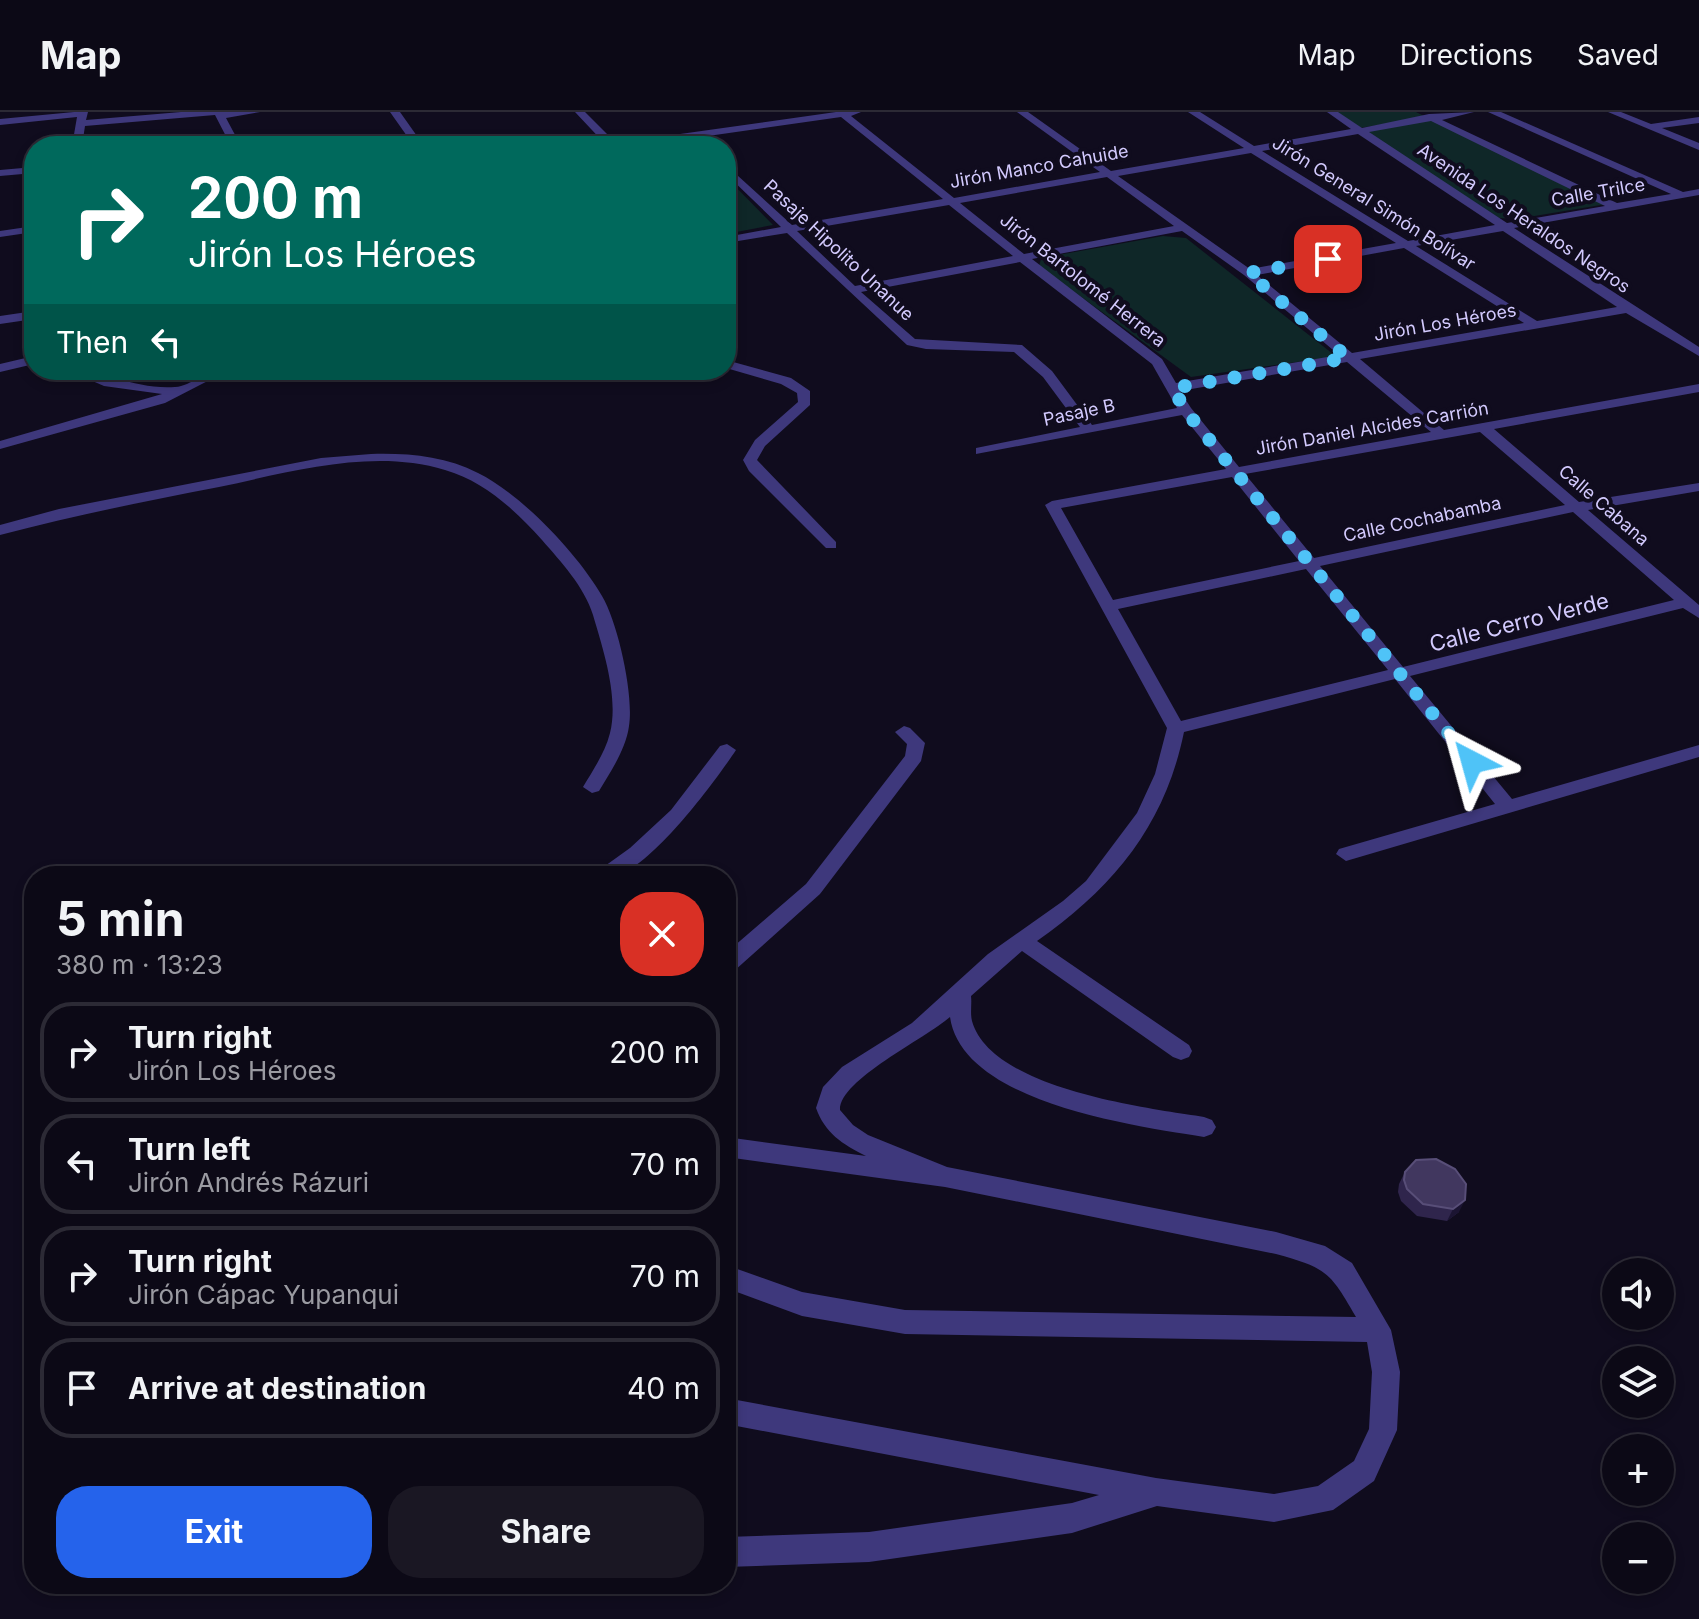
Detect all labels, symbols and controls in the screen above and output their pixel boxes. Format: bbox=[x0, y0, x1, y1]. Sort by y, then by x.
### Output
text: Map bbox=[40, 32, 121, 78]
text: Map bbox=[1297, 38, 1356, 72]
text: Directions bbox=[1400, 38, 1533, 72]
text: Saved bbox=[1577, 38, 1659, 72]
street label: Jirón General Simón Bolívar bbox=[1269, 132, 1480, 274]
street label: Avenida Los Heraldos Negros bbox=[1414, 139, 1634, 297]
street label: Jirón Manco Cahuide bbox=[948, 140, 1130, 192]
text: 200 m bbox=[188, 164, 363, 232]
icon: right bbox=[56, 168, 160, 272]
street label: Calle Trilce bbox=[1550, 173, 1646, 211]
street label: Pasaje Hipolito Unanue bbox=[760, 175, 918, 325]
street label: Jirón Bartolomé Herrera bbox=[996, 209, 1170, 351]
pin bbox=[1294, 225, 1362, 293]
text: Jirón Los Héroes bbox=[188, 232, 477, 276]
icon: arrive bbox=[1306, 237, 1350, 281]
street label: Jirón Los Héroes bbox=[1372, 299, 1518, 345]
icon: left bbox=[144, 320, 188, 364]
text: Then bbox=[56, 324, 128, 360]
street label: Pasaje B bbox=[1041, 394, 1117, 430]
street label: Jirón Daniel Alcides Carrión bbox=[1254, 397, 1490, 459]
street label: Calle Cabana bbox=[1555, 460, 1653, 550]
street label: Calle Cochabamba bbox=[1341, 492, 1503, 546]
street label: Calle Cerro Verde bbox=[1427, 587, 1611, 657]
position arrow bbox=[1430, 720, 1514, 804]
text: 5 min bbox=[56, 889, 185, 948]
button: close bbox=[620, 892, 704, 976]
text: 380 m · 13:23 bbox=[56, 949, 223, 980]
text: Turn right bbox=[128, 1019, 272, 1055]
icon: right bbox=[60, 1030, 104, 1074]
text: 200 m bbox=[609, 1034, 700, 1070]
text: Jirón Los Héroes bbox=[128, 1055, 336, 1086]
text: Turn left bbox=[128, 1131, 250, 1167]
icon: left bbox=[60, 1142, 104, 1186]
text: 70 m bbox=[630, 1146, 700, 1182]
text: Jirón Andrés Rázuri bbox=[128, 1167, 369, 1198]
text: Turn right bbox=[128, 1243, 272, 1279]
icon: right bbox=[60, 1254, 104, 1298]
text: 70 m bbox=[630, 1258, 700, 1294]
map controls bbox=[1602, 1258, 1674, 1594]
button: sound bbox=[1602, 1258, 1674, 1330]
text: Jirón Cápac Yupanqui bbox=[128, 1279, 399, 1310]
button: layers bbox=[1602, 1346, 1674, 1418]
icon: arrive bbox=[60, 1366, 104, 1410]
text: Arrive at destination bbox=[128, 1370, 426, 1406]
text: 40 m bbox=[627, 1370, 700, 1406]
button: + bbox=[1602, 1434, 1674, 1506]
button: Exit bbox=[56, 1486, 372, 1578]
button: Share bbox=[388, 1486, 704, 1578]
button: − bbox=[1602, 1522, 1674, 1594]

